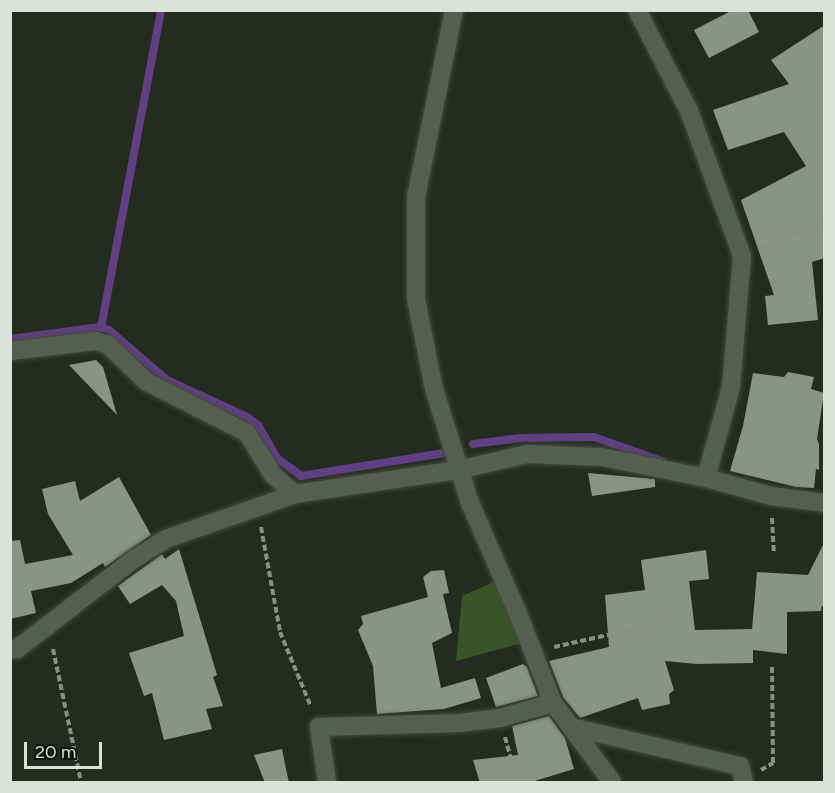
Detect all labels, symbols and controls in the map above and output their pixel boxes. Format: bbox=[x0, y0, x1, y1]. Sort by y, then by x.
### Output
scale bar bbox=[27, 730, 105, 768]
text: 20 m bbox=[35, 741, 76, 763]

